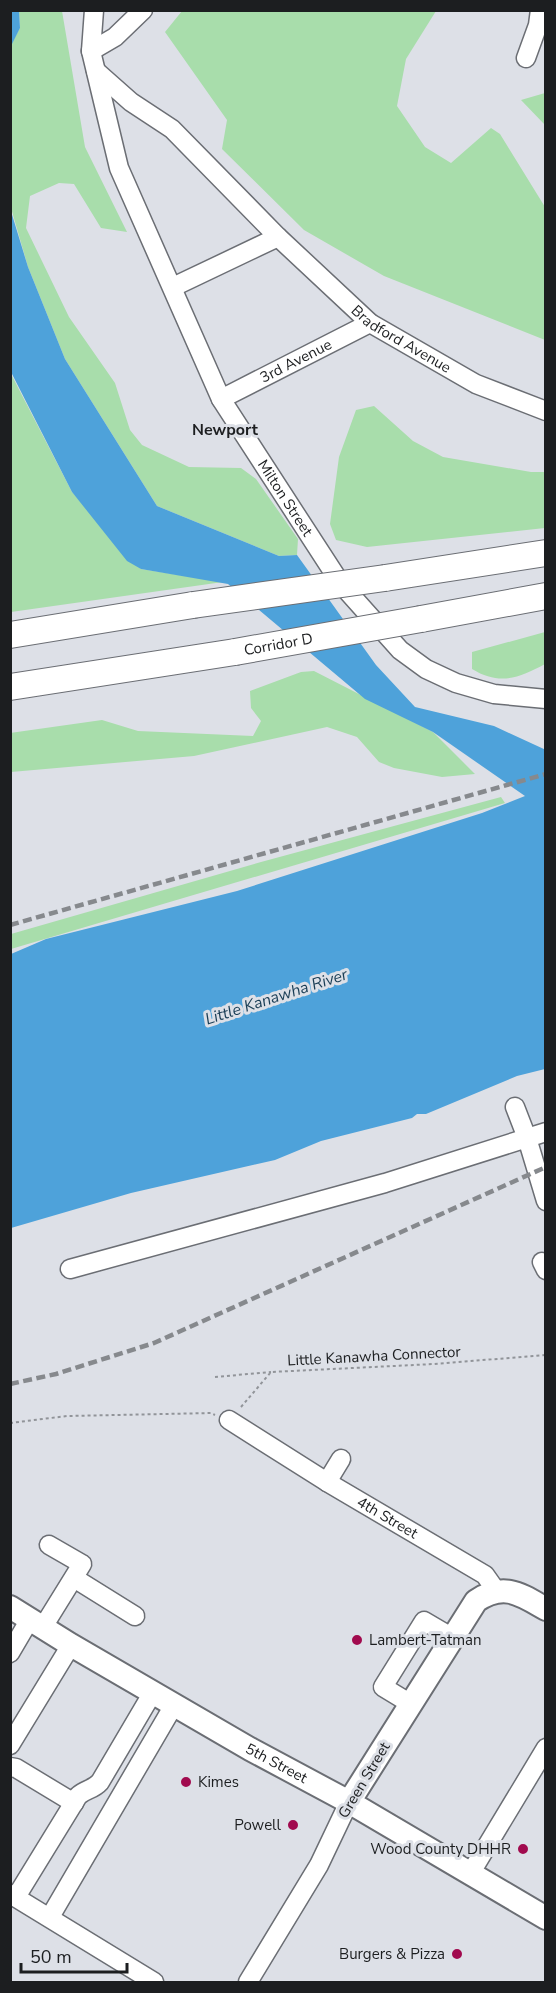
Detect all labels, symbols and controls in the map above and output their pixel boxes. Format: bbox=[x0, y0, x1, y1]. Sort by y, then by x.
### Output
street label: Bradford Avenue bbox=[347, 301, 455, 378]
street label: 3rd Avenue bbox=[257, 334, 335, 387]
district label: Newport bbox=[192, 419, 259, 441]
street label: Milton Street bbox=[253, 456, 318, 541]
street label: Corridor D bbox=[242, 628, 314, 660]
water label: Little Kanawha River bbox=[202, 963, 352, 1030]
street label: Little Kanawha Connector bbox=[287, 1341, 462, 1371]
street label: 4th Street bbox=[353, 1492, 422, 1544]
place label: Lambert-Tatman bbox=[369, 1630, 482, 1650]
marker: Lambert-Tatman bbox=[350, 1633, 364, 1647]
street label: 5th Street bbox=[242, 1738, 312, 1788]
street label: Green Street bbox=[333, 1738, 395, 1822]
place label: Kimes bbox=[198, 1772, 239, 1792]
marker: Kimes bbox=[179, 1775, 193, 1789]
place label: Powell bbox=[234, 1815, 282, 1835]
marker: Powell bbox=[286, 1818, 300, 1832]
place label: Wood County DHHR bbox=[370, 1839, 511, 1859]
marker: Wood County DHHR bbox=[516, 1842, 530, 1856]
scale bar bbox=[21, 1936, 128, 1974]
place label: Burgers & Pizza bbox=[339, 1944, 445, 1964]
text: 50 m bbox=[30, 1945, 72, 1969]
marker: Burgers & Pizza bbox=[450, 1947, 464, 1961]

